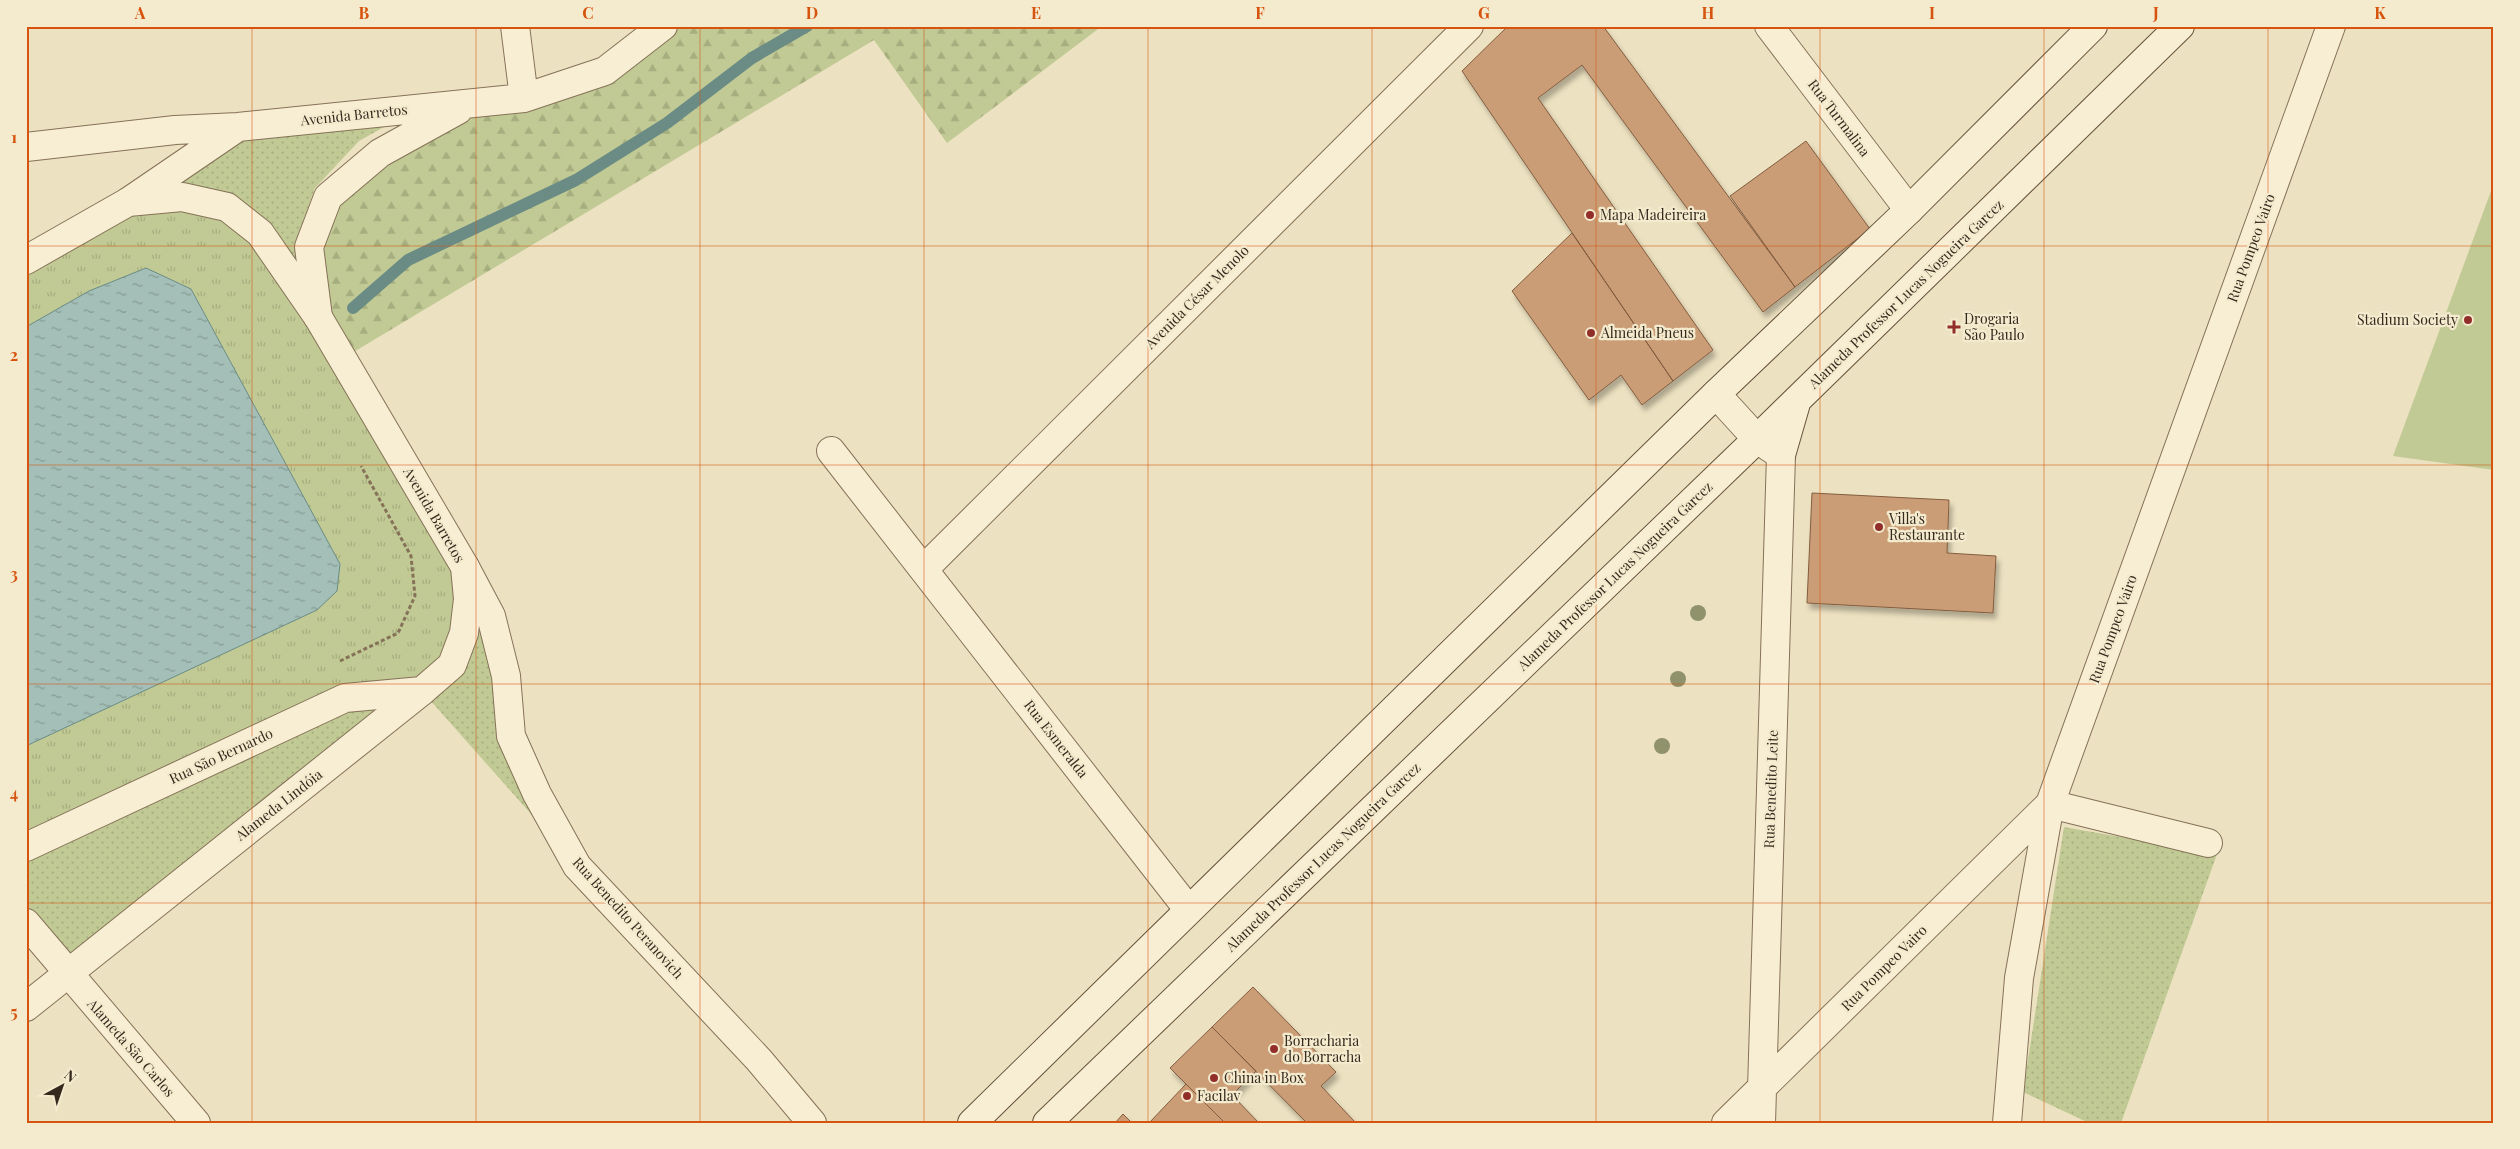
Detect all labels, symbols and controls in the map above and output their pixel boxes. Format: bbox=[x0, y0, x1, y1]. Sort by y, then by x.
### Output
text: A bbox=[134, 2, 146, 23]
text: B bbox=[359, 2, 370, 23]
text: C bbox=[582, 2, 594, 23]
text: D bbox=[806, 2, 818, 23]
text: E bbox=[1031, 2, 1041, 23]
text: F bbox=[1255, 2, 1265, 23]
text: G bbox=[1478, 2, 1490, 23]
text: H bbox=[1702, 2, 1715, 23]
text: I bbox=[1929, 2, 1935, 23]
text: J bbox=[2152, 2, 2159, 23]
text: K bbox=[2374, 2, 2386, 23]
street label: Rua Turmalina bbox=[1804, 75, 1875, 160]
street label: Avenida Barretos bbox=[299, 99, 408, 130]
text: 1 bbox=[11, 126, 17, 147]
street label: Rua Pompeo Vairo bbox=[2222, 191, 2279, 305]
street label: Alameda Professor Lucas Nogueira Garcez bbox=[1803, 195, 2008, 393]
place label: Mapa Madeireira bbox=[1600, 205, 1706, 224]
marker: Mapa Madeireira bbox=[1584, 209, 1596, 221]
street label: Avenida César Menolo bbox=[1140, 240, 1253, 353]
place label: Drogaria São Paulo bbox=[1964, 309, 2025, 344]
place label: Stadium Society bbox=[2357, 310, 2458, 329]
marker: Stadium Society bbox=[2462, 314, 2474, 326]
marker: Drogaria São Paulo bbox=[1948, 321, 1960, 333]
place label: Almeida Pneus bbox=[1600, 323, 1694, 342]
marker: Almeida Pneus bbox=[1585, 327, 1597, 339]
text: 2 bbox=[10, 344, 18, 365]
street label: Avenida Barretos bbox=[399, 463, 470, 566]
street label: Alameda Professor Lucas Nogueira Garcez bbox=[1512, 477, 1717, 675]
place label: Villa's Restaurante bbox=[1888, 509, 1965, 544]
marker: Villa's Restaurante bbox=[1873, 521, 1885, 533]
text: 3 bbox=[10, 563, 18, 584]
street label: Rua Pompeo Vairo bbox=[2084, 572, 2141, 686]
street label: Rua Esmeralda bbox=[1020, 696, 1093, 782]
street label: Rua São Bernardo bbox=[166, 723, 276, 788]
street label: Rua Benedito Leite bbox=[1759, 729, 1782, 849]
street label: Alameda Professor Lucas Nogueira Garcez bbox=[1220, 758, 1425, 956]
street label: Alameda Lindóia bbox=[231, 765, 326, 845]
text: 4 bbox=[10, 782, 18, 803]
street label: Rua Benedito Peranovich bbox=[569, 853, 689, 983]
street label: Rua Pompeo Vairo bbox=[1837, 920, 1931, 1015]
street label: Alameda São Carlos bbox=[83, 994, 179, 1101]
text: 5 bbox=[10, 1001, 18, 1022]
place label: Borracharia do Borracha bbox=[1284, 1031, 1361, 1066]
marker: Borracharia do Borracha bbox=[1268, 1043, 1280, 1055]
north arrow bbox=[38, 1062, 88, 1112]
text: N bbox=[61, 1065, 81, 1086]
place label: China in Box bbox=[1224, 1068, 1305, 1087]
marker: China in Box bbox=[1208, 1072, 1220, 1084]
place label: Facilav bbox=[1197, 1086, 1241, 1105]
marker: Facilav bbox=[1181, 1090, 1193, 1102]

